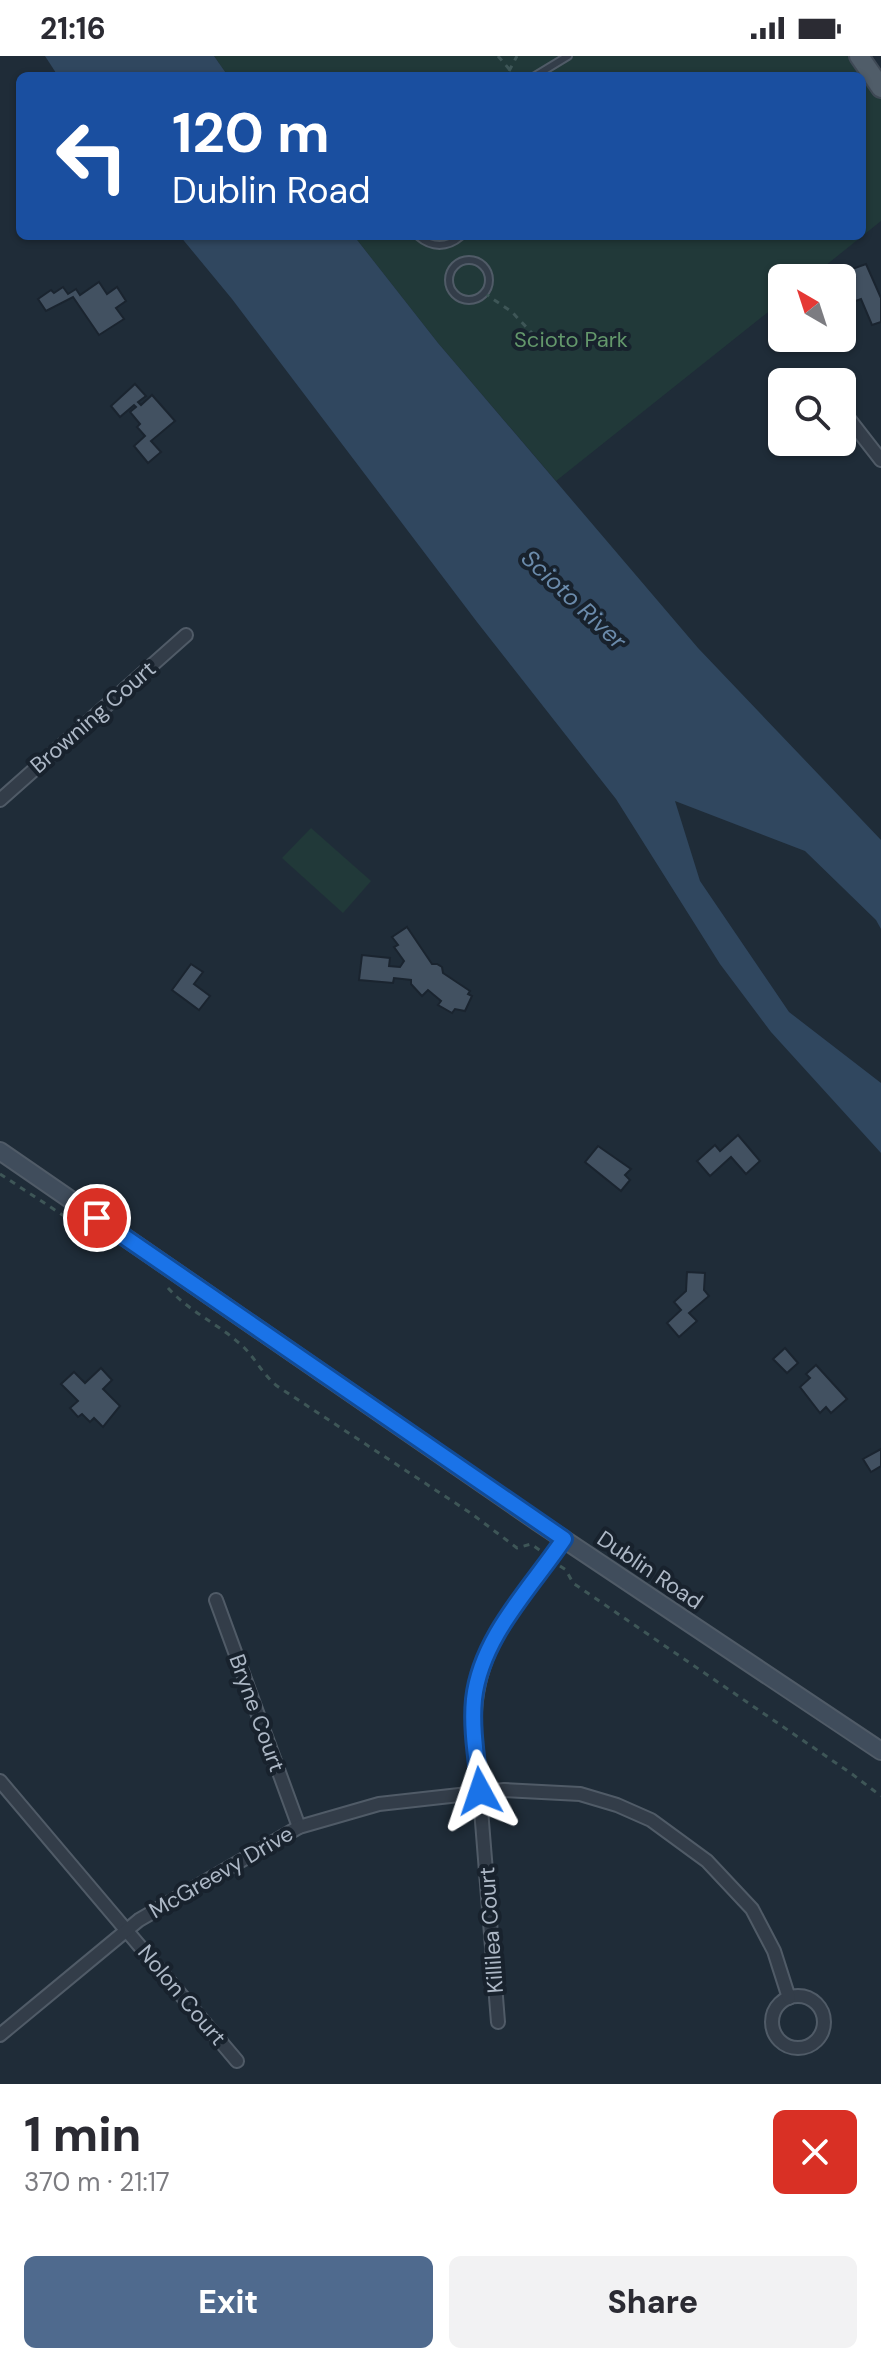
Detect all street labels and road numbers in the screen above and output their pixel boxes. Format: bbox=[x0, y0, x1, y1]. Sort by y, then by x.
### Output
street label: Browning Court bbox=[24, 654, 162, 780]
street label: Dublin Road bbox=[592, 1524, 708, 1616]
street label: Bryne Court bbox=[222, 1650, 292, 1776]
street label: McGreevy Drive bbox=[144, 1819, 298, 1925]
street label: Killilea Court bbox=[472, 1866, 510, 1994]
street label: Nolon Court bbox=[131, 1939, 233, 2051]

